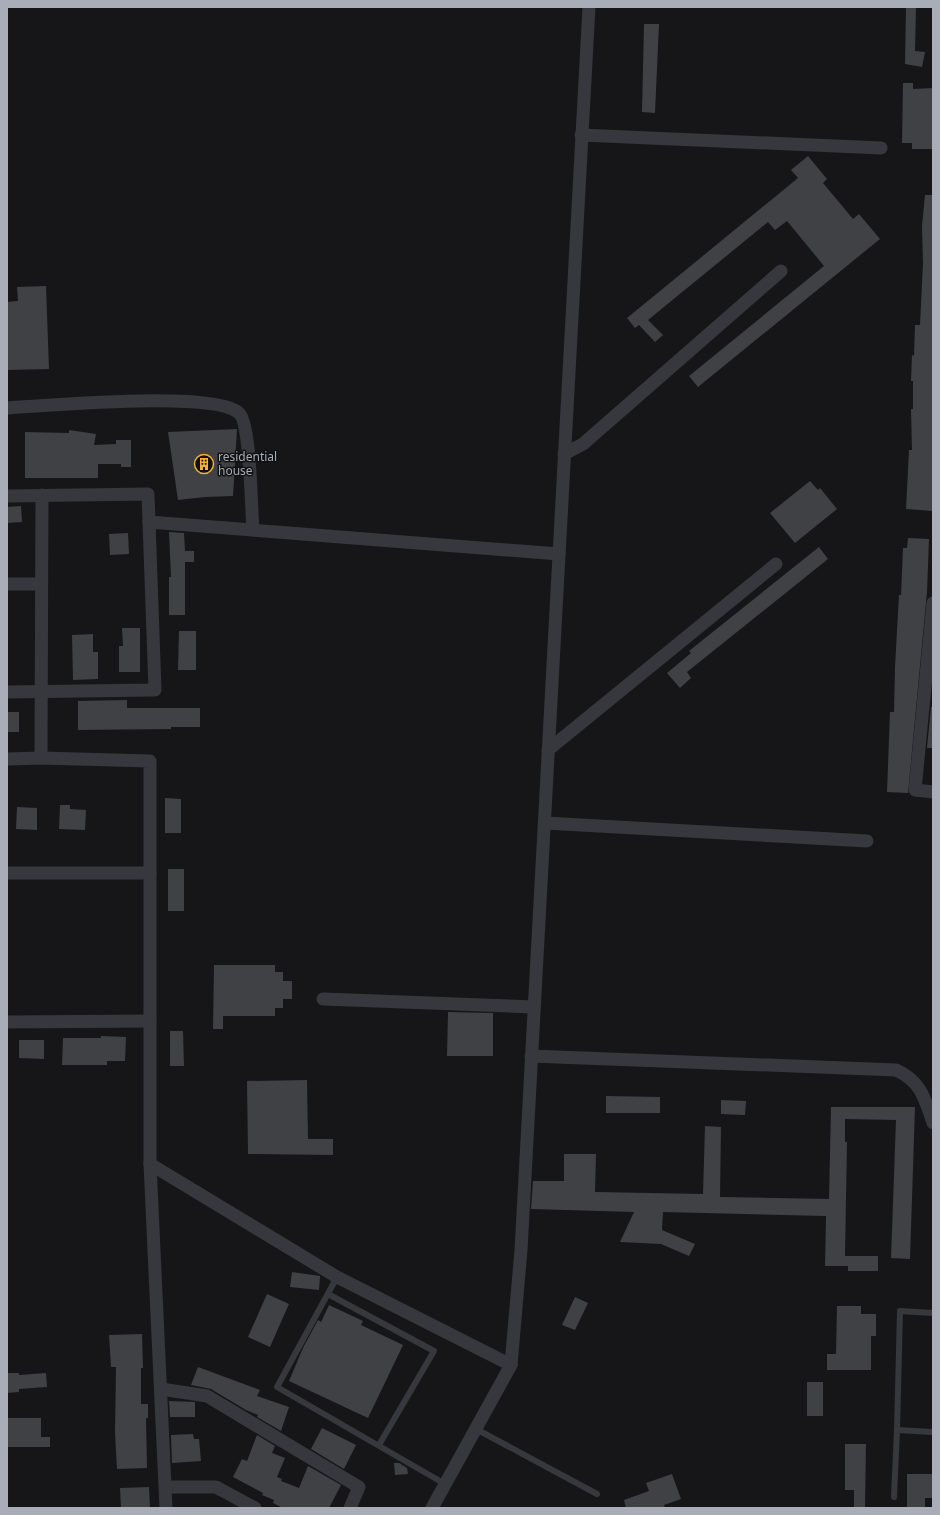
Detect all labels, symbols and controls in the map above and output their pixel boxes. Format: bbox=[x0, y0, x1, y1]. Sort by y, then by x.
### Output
place label: residential house bbox=[218, 448, 277, 479]
building icon: residential house bbox=[193, 453, 215, 475]

